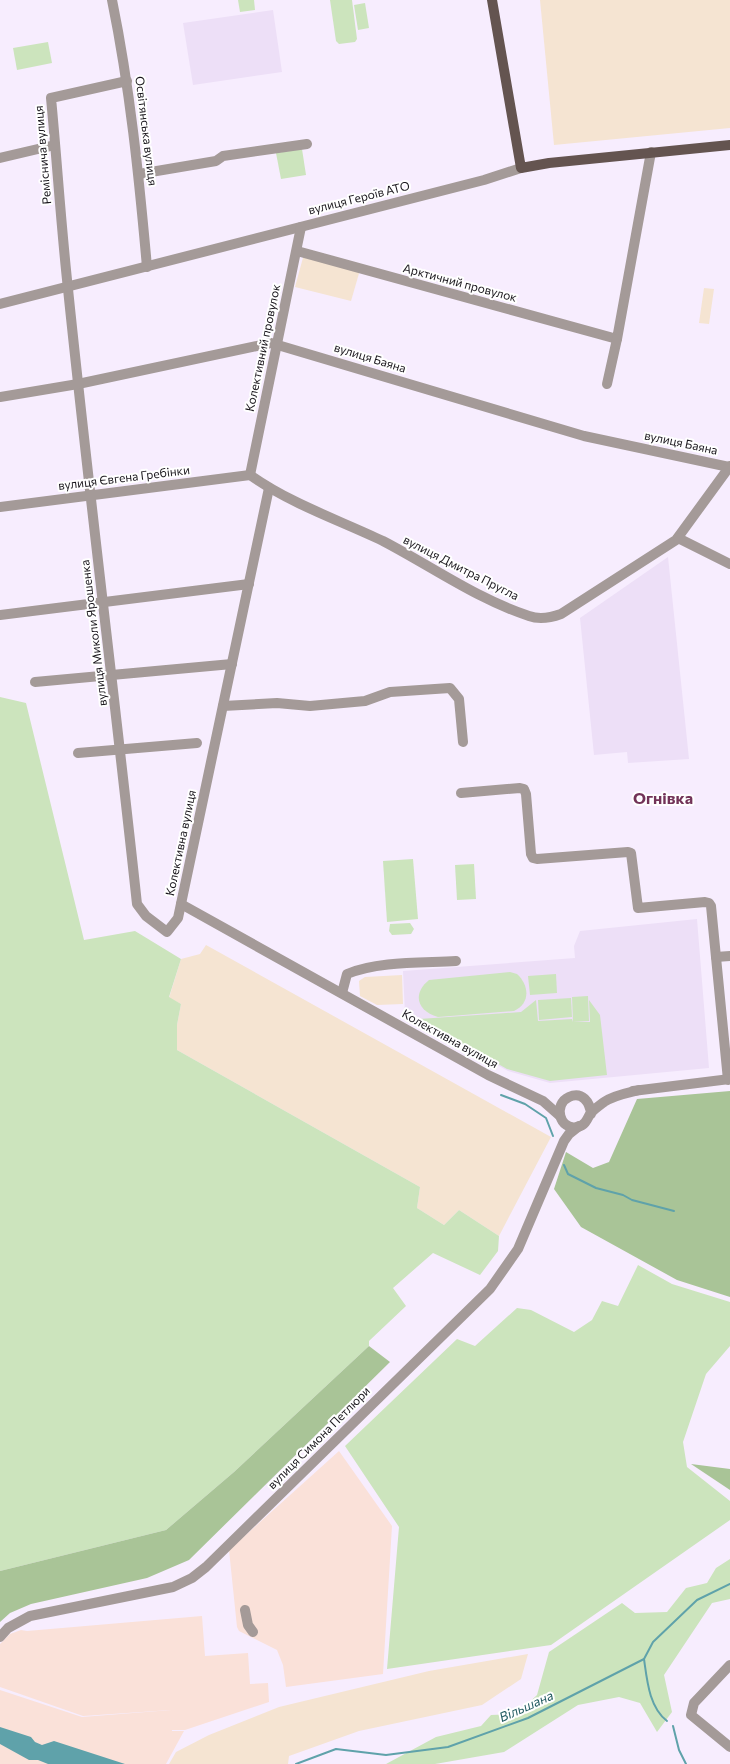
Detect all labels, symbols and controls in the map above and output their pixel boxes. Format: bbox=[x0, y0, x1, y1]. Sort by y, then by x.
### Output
street label: Освітянська вулиця bbox=[133, 75, 161, 186]
street label: Реміснича вулиця bbox=[31, 105, 53, 205]
street label: вулиця Героїв АТО bbox=[307, 178, 411, 216]
street label: Арктичний провулок bbox=[402, 260, 519, 304]
street label: Колективний провулок bbox=[242, 282, 282, 413]
street label: вулиця Баяна bbox=[333, 339, 408, 375]
street label: вулиця Баяна bbox=[643, 427, 719, 457]
street label: вулиця Євгена Гребінки bbox=[57, 462, 191, 492]
street label: вулиця Дмитра Пругла bbox=[401, 532, 522, 602]
street label: вулиця Миколи Ярошенка bbox=[77, 559, 109, 707]
district label: Огнівка bbox=[633, 788, 693, 807]
street label: Колективна вулиця bbox=[162, 789, 198, 897]
street label: Колективна вулиця bbox=[400, 1006, 501, 1070]
street label: вулиця Симона Петлюри bbox=[264, 1383, 372, 1491]
water label: Вільшана bbox=[496, 1687, 556, 1725]

